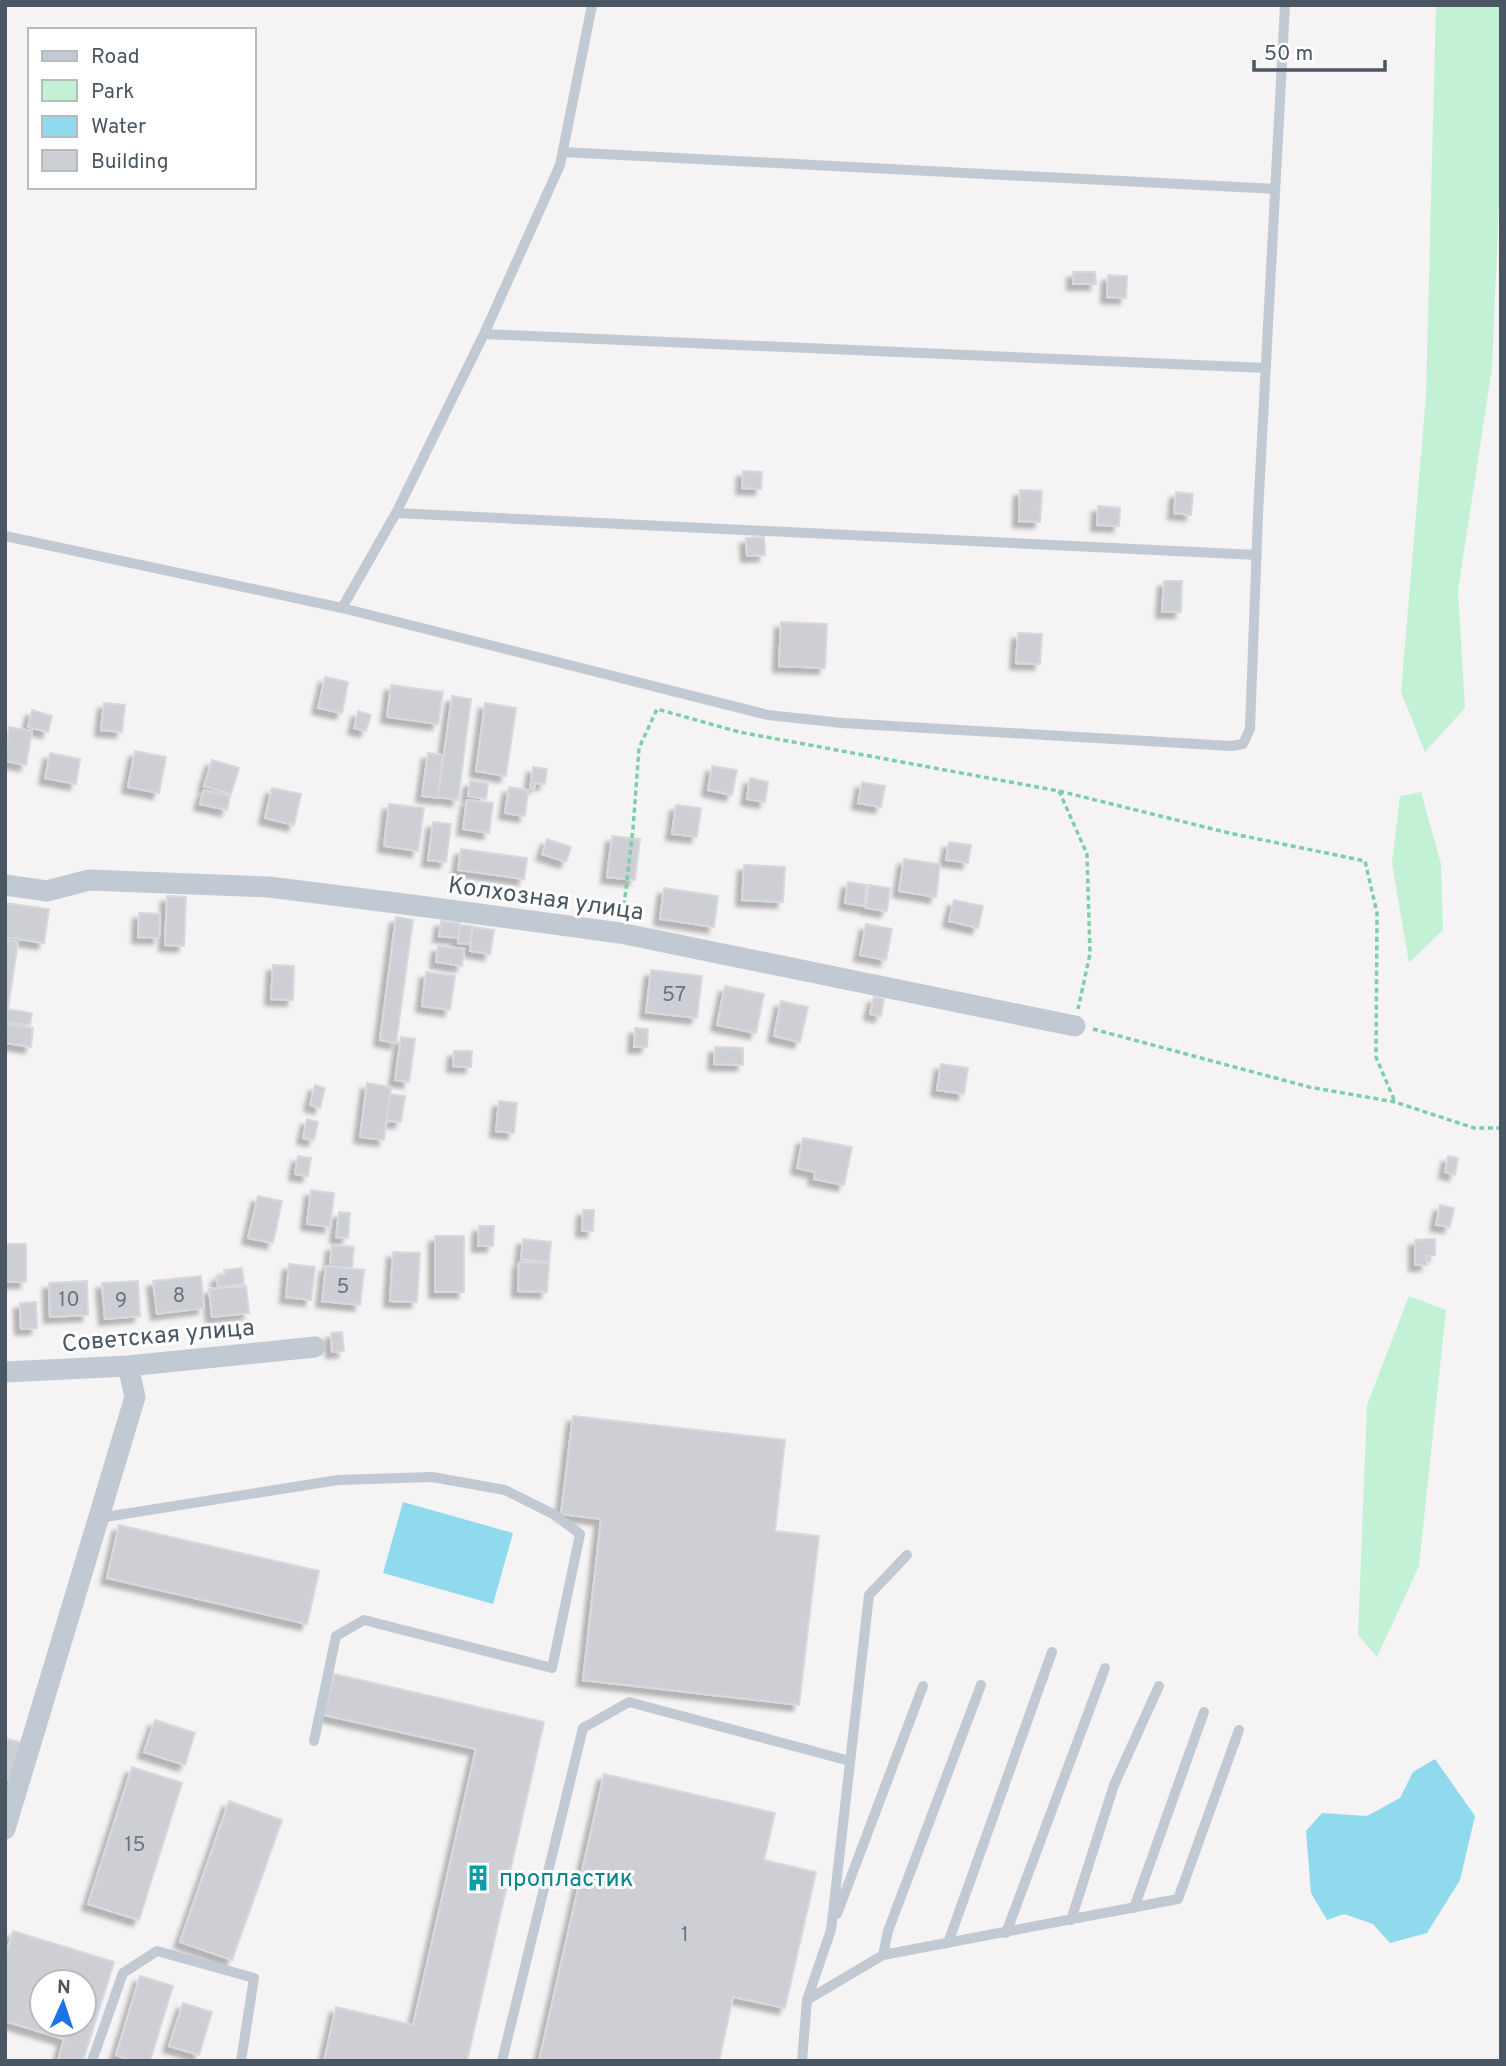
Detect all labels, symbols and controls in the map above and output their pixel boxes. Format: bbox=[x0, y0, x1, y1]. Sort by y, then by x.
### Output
legend bbox=[28, 28, 256, 189]
scale bar bbox=[1254, 28, 1385, 72]
text: 50 m bbox=[1264, 41, 1313, 68]
text: Road bbox=[91, 44, 140, 71]
text: Park bbox=[91, 79, 134, 106]
text: Water bbox=[91, 114, 146, 141]
text: Building bbox=[91, 149, 169, 176]
street label: Колхозная улица bbox=[446, 871, 645, 929]
house number: 57 bbox=[662, 982, 686, 1009]
house number: 5 bbox=[336, 1274, 350, 1301]
house number: 8 bbox=[173, 1283, 185, 1310]
house number: 10 bbox=[58, 1287, 80, 1314]
house number: 9 bbox=[115, 1288, 127, 1315]
street label: Советская улица bbox=[61, 1314, 256, 1360]
house number: 15 bbox=[125, 1832, 145, 1859]
building icon: пропластик bbox=[463, 1863, 493, 1893]
place label: пропластик bbox=[499, 1865, 633, 1895]
house number: 1 bbox=[681, 1922, 689, 1949]
north arrow bbox=[28, 1968, 98, 2038]
text: N bbox=[56, 1976, 71, 2000]

